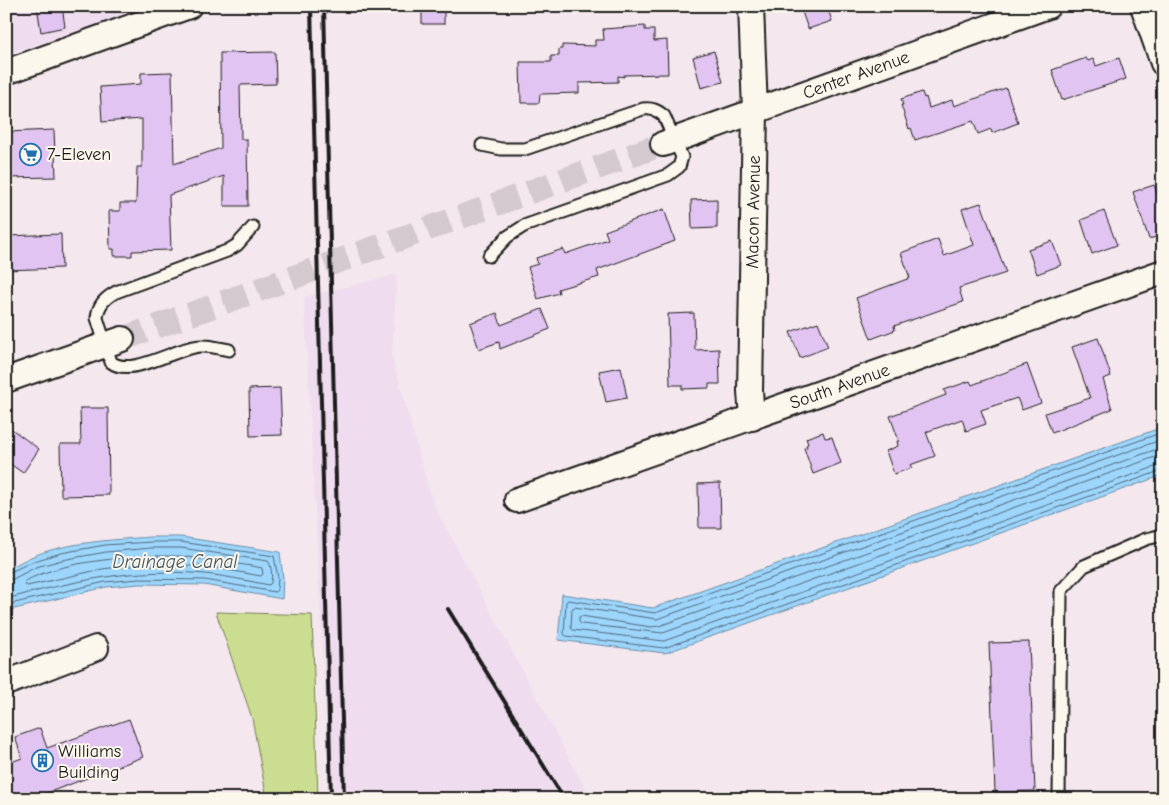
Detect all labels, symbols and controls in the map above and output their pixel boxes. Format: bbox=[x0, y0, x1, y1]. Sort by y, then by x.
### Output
street label: Center Avenue bbox=[800, 47, 912, 104]
supermarket icon: 7-Eleven bbox=[19, 142, 43, 166]
place label: 7-Eleven bbox=[47, 144, 111, 165]
street label: Macon Avenue bbox=[742, 155, 765, 269]
street label: South Avenue bbox=[787, 359, 892, 414]
water label: Drainage Canal bbox=[112, 551, 238, 573]
place label: Williams Building bbox=[58, 741, 121, 783]
building icon: Williams Building bbox=[30, 749, 54, 773]

